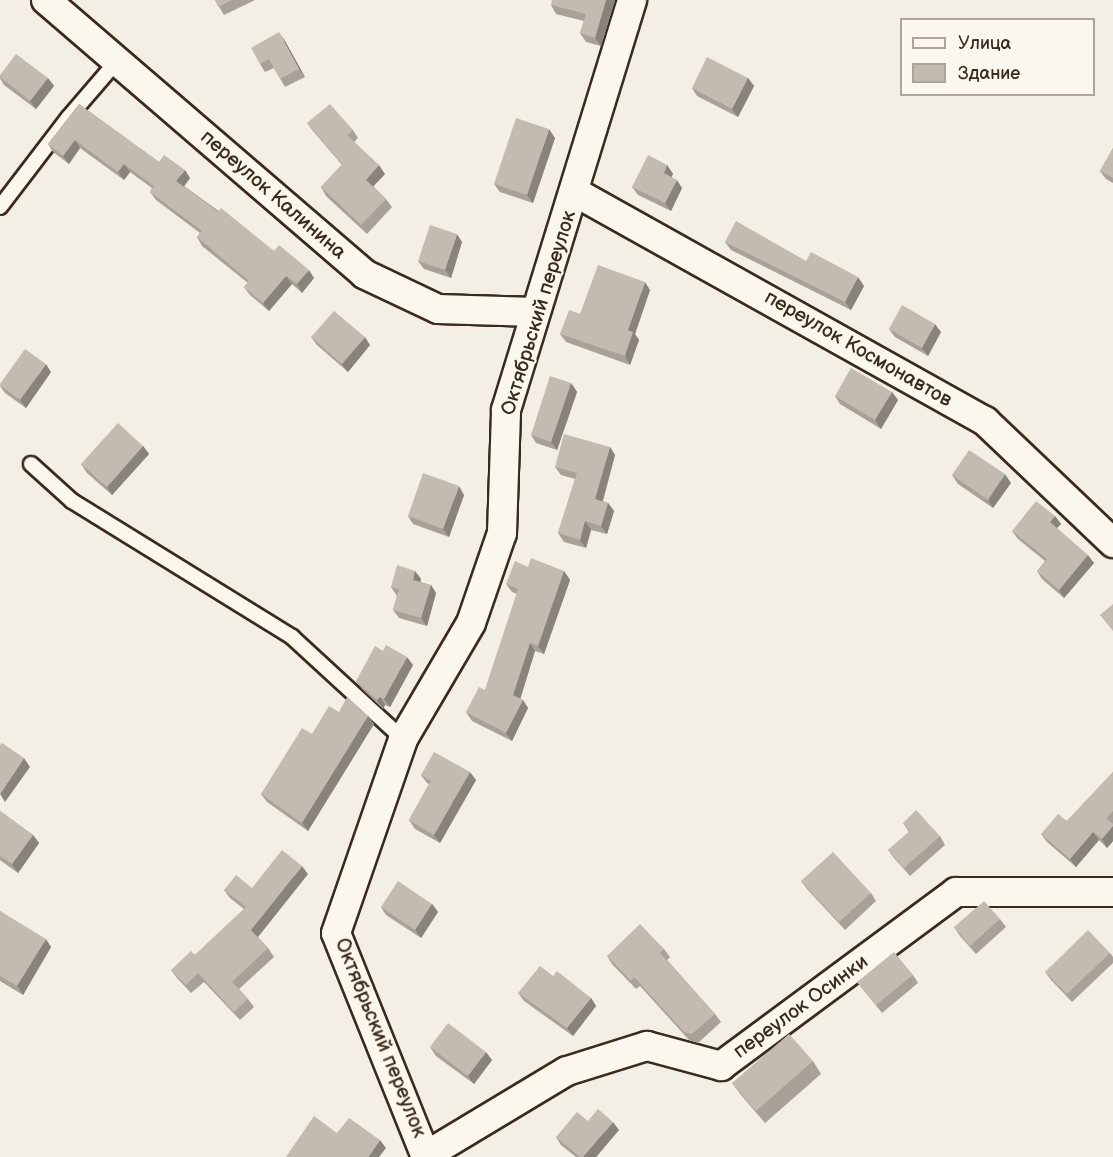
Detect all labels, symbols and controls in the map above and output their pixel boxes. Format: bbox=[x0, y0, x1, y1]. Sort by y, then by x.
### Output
legend bbox=[900, 18, 1095, 96]
text: Улица bbox=[958, 33, 1011, 54]
text: Здание bbox=[958, 63, 1020, 84]
street label: переулок Калинина bbox=[195, 125, 351, 265]
street label: Октябрьский переулок bbox=[496, 208, 582, 418]
street label: переулок Космонавтов bbox=[760, 286, 956, 412]
street label: Октябрьский переулок bbox=[329, 935, 431, 1141]
street label: переулок Осинки bbox=[729, 950, 873, 1064]

